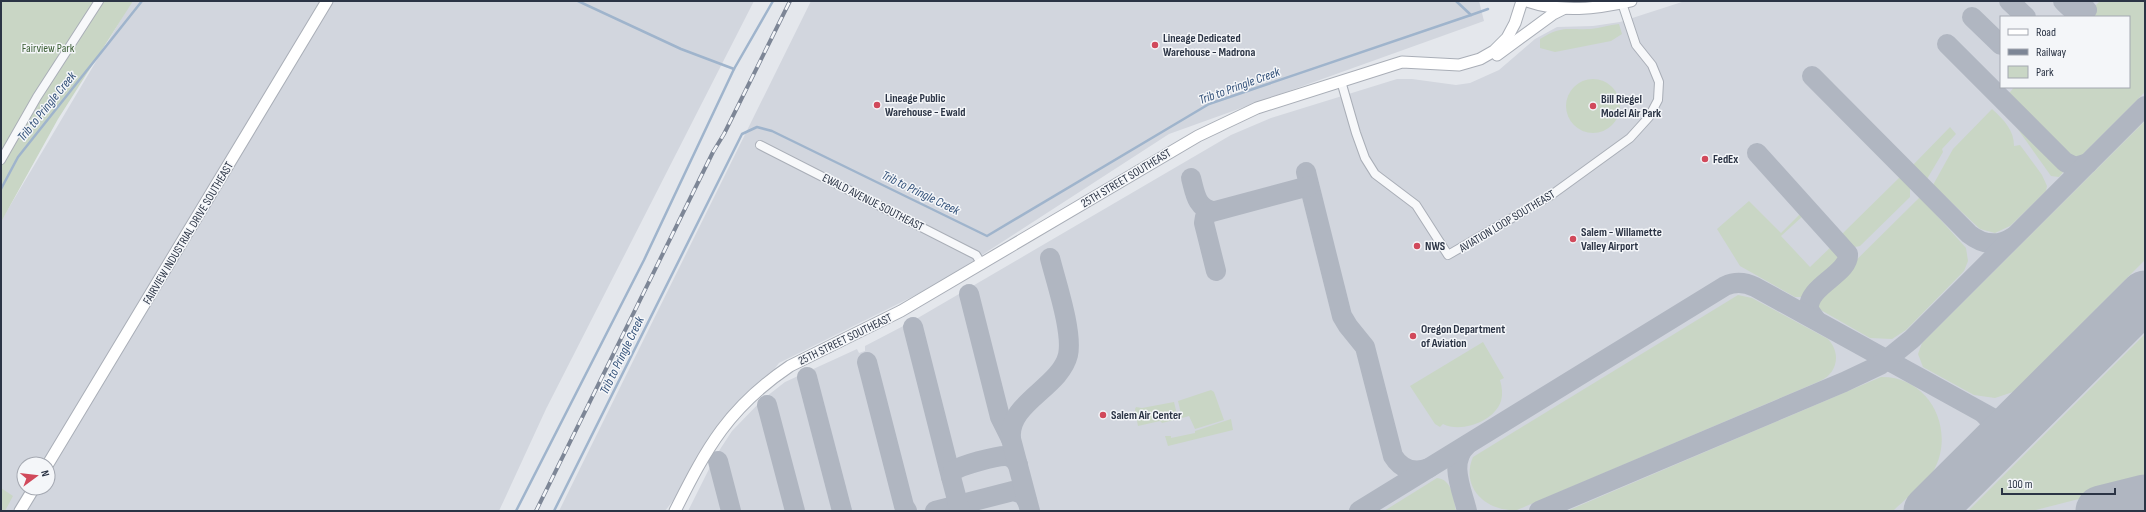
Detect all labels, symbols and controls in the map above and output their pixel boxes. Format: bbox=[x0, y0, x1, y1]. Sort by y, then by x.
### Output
legend bbox=[2000, 16, 2130, 88]
text: Road bbox=[2036, 25, 2056, 40]
place label: Lineage Dedicated Warehouse - Madrona bbox=[1163, 31, 1255, 60]
marker: Lineage Dedicated Warehouse - Madrona bbox=[1150, 40, 1160, 50]
park label: Fairview Park bbox=[22, 41, 75, 56]
text: Railway bbox=[2036, 45, 2067, 60]
water label: Trib to Pringle Creek bbox=[1197, 64, 1283, 108]
text: Park bbox=[2036, 65, 2054, 80]
water label: Trib to Pringle Creek bbox=[14, 68, 80, 145]
place label: Lineage Public Warehouse - Ewald bbox=[885, 91, 965, 120]
place label: Bill Riegel Model Air Park bbox=[1601, 92, 1661, 121]
marker: Lineage Public Warehouse - Ewald bbox=[872, 100, 882, 110]
marker: Bill Riegel Model Air Park bbox=[1588, 101, 1598, 111]
street label: 25TH STREET SOUTHEAST bbox=[1078, 146, 1174, 211]
place label: FedEx bbox=[1713, 152, 1738, 167]
marker: FedEx bbox=[1700, 154, 1710, 164]
street label: FAIRVIEW INDUSTRIAL DRIVE SOUTHEAST bbox=[140, 159, 237, 307]
water label: Trib to Pringle Creek bbox=[879, 167, 963, 219]
street label: EWALD AVENUE SOUTHEAST bbox=[820, 170, 926, 235]
street label: AVIATION LOOP SOUTHEAST bbox=[1456, 187, 1558, 257]
place label: Salem - Willamette Valley Airport bbox=[1581, 225, 1662, 254]
marker: Salem - Willamette Valley Airport bbox=[1568, 234, 1578, 244]
place label: NWS bbox=[1425, 239, 1446, 254]
marker: NWS bbox=[1412, 241, 1422, 251]
street label: 25TH STREET SOUTHEAST bbox=[796, 310, 895, 369]
water label: Trib to Pringle Creek bbox=[596, 313, 648, 397]
place label: Oregon Department of Aviation bbox=[1421, 322, 1505, 351]
marker: Oregon Department of Aviation bbox=[1408, 331, 1418, 341]
place label: Salem Air Center bbox=[1111, 408, 1182, 423]
marker: Salem Air Center bbox=[1098, 410, 1108, 420]
north arrow bbox=[16, 456, 56, 496]
text: N bbox=[38, 469, 52, 478]
scale bar bbox=[2002, 470, 2115, 496]
text: 100 m bbox=[2008, 477, 2033, 492]

